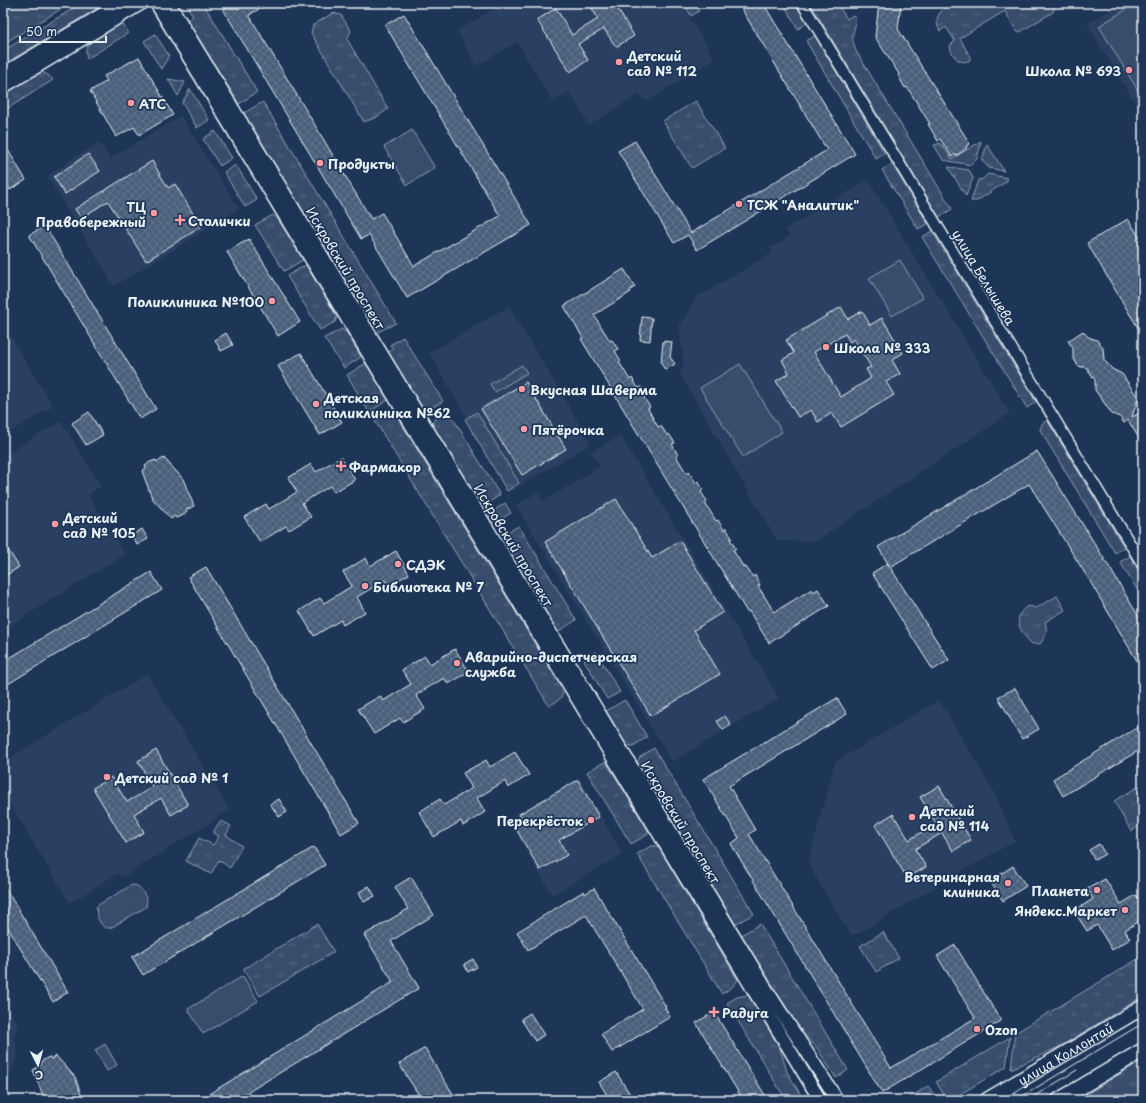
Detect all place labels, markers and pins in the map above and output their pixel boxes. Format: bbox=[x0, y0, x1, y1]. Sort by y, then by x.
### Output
place label: Детский сад № 112 bbox=[626, 46, 697, 80]
marker: Детский сад № 112 bbox=[614, 57, 624, 67]
place label: Школа № 693 bbox=[1025, 61, 1121, 80]
marker: Школа № 693 bbox=[1124, 65, 1134, 75]
place label: АТС bbox=[139, 94, 166, 113]
marker: АТС bbox=[126, 98, 136, 108]
place label: Продукты bbox=[328, 154, 395, 173]
marker: Продукты bbox=[315, 158, 325, 168]
place label: ТСЖ "Аналитик" bbox=[747, 195, 859, 214]
place label: ТЦ Правобережный bbox=[36, 197, 146, 231]
marker: ТСЖ "Аналитик" bbox=[734, 199, 744, 209]
marker: ТЦ Правобережный bbox=[149, 208, 159, 218]
place label: Столички bbox=[188, 211, 251, 230]
marker: Столички bbox=[175, 215, 185, 225]
place label: Поликлиника №100 bbox=[127, 292, 265, 311]
marker: Поликлиника №100 bbox=[267, 296, 277, 306]
place label: Школа № 333 bbox=[834, 338, 931, 357]
marker: Школа № 333 bbox=[821, 342, 831, 352]
place label: Вкусная Шаверма bbox=[530, 380, 657, 399]
marker: Вкусная Шаверма bbox=[517, 384, 527, 394]
place label: Детская поликлиника №62 bbox=[323, 388, 451, 422]
marker: Детская поликлиника №62 bbox=[311, 399, 321, 409]
place label: Пятёрочка bbox=[532, 420, 604, 439]
marker: Пятёрочка bbox=[519, 424, 529, 434]
place label: Фармакор bbox=[349, 457, 421, 476]
marker: Фармакор bbox=[336, 461, 346, 471]
place label: Детский сад № 105 bbox=[62, 508, 136, 542]
marker: Детский сад № 105 bbox=[50, 519, 60, 529]
place label: СДЭК bbox=[406, 555, 446, 574]
marker: СДЭК bbox=[393, 559, 403, 569]
place label: Библиотека № 7 bbox=[373, 577, 484, 596]
marker: Библиотека № 7 bbox=[360, 581, 370, 591]
place label: Аварийно-диспетчерская служба bbox=[465, 647, 637, 681]
marker: Аварийно-диспетчерская служба bbox=[452, 658, 462, 668]
place label: Детский сад № 1 bbox=[114, 768, 228, 787]
marker: Детский сад № 1 bbox=[102, 772, 112, 782]
place label: Детский сад № 114 bbox=[919, 801, 989, 835]
place label: Перекрёсток bbox=[497, 811, 584, 830]
marker: Детский сад № 114 bbox=[907, 812, 917, 822]
marker: Перекрёсток bbox=[586, 815, 596, 825]
place label: Ветеринарная клиника bbox=[904, 867, 1000, 901]
marker: Ветеринарная клиника bbox=[1003, 878, 1013, 888]
place label: Планета bbox=[1031, 881, 1089, 900]
marker: Планета bbox=[1092, 885, 1102, 895]
place label: Яндекс.Маркет bbox=[1015, 901, 1117, 920]
marker: Яндекс.Маркет bbox=[1120, 905, 1130, 915]
place label: Радуга bbox=[722, 1003, 769, 1022]
marker: Радуга bbox=[709, 1007, 719, 1017]
place label: Ozon bbox=[985, 1020, 1018, 1039]
marker: Ozon bbox=[972, 1024, 982, 1034]

